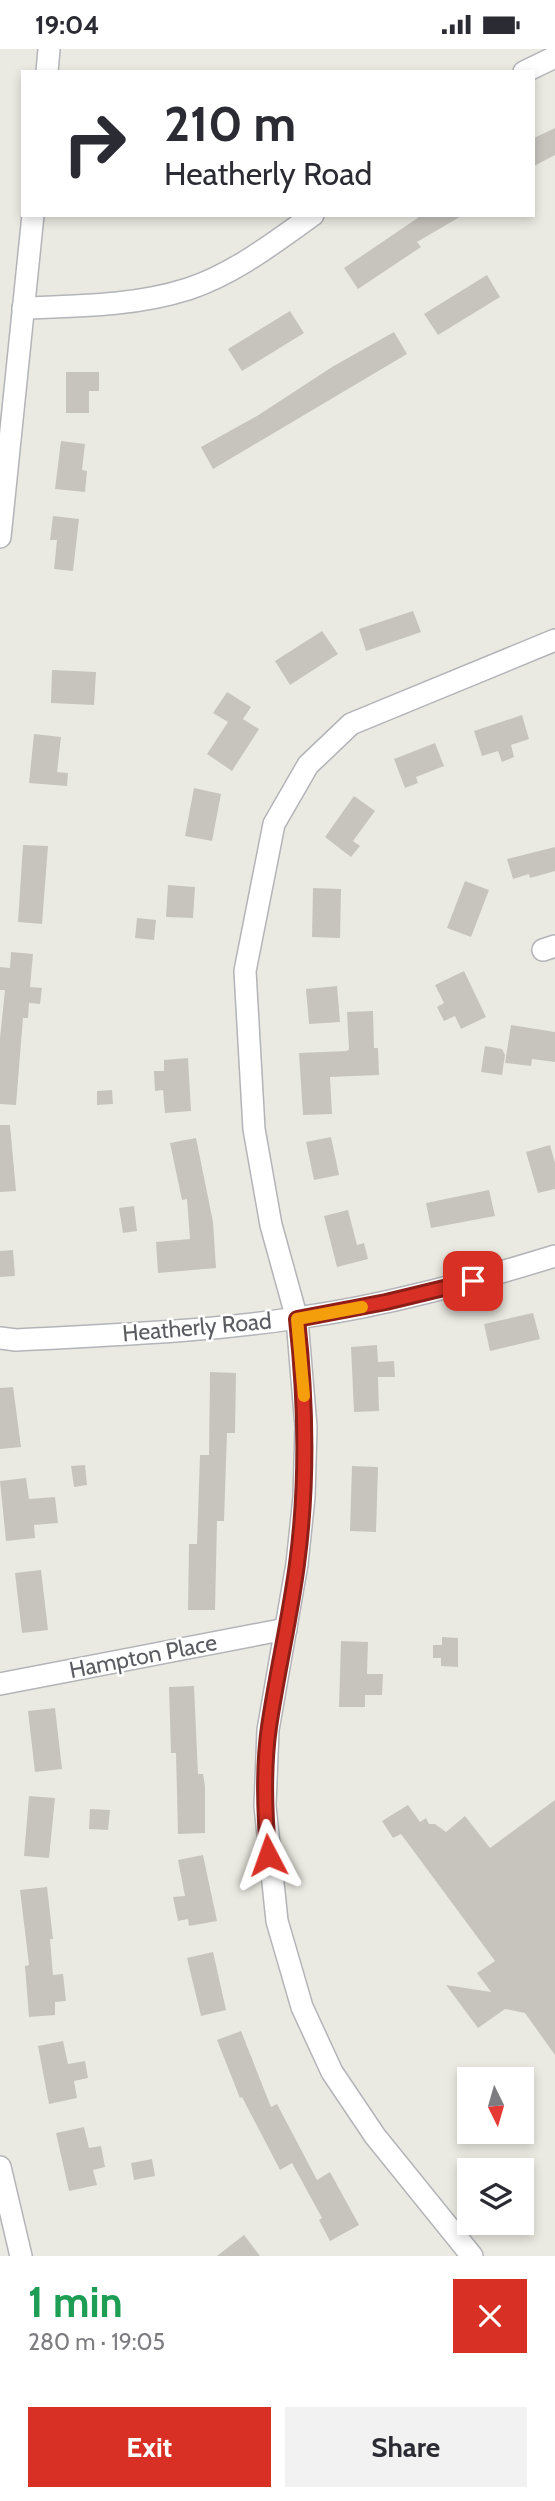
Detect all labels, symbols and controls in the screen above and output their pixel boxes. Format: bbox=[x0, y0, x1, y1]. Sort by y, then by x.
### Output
text: 19:04 bbox=[35, 9, 99, 41]
text: 210 m bbox=[164, 94, 296, 153]
icon: right bbox=[49, 98, 140, 189]
text: Heatherly Road bbox=[164, 154, 372, 193]
pin bbox=[443, 1251, 503, 1311]
icon: arrive bbox=[454, 1262, 492, 1300]
street label: Heatherly Road bbox=[121, 1307, 273, 1347]
street label: Hampton Place bbox=[67, 1628, 219, 1684]
position arrow bbox=[231, 1818, 305, 1892]
north arrow bbox=[457, 2067, 534, 2144]
map controls bbox=[457, 2067, 534, 2235]
button: layers bbox=[457, 2158, 534, 2235]
text: 1 min bbox=[28, 2276, 123, 2328]
button: close bbox=[453, 2279, 527, 2353]
text: 280 m · 19:05 bbox=[28, 2328, 165, 2356]
button: Exit bbox=[28, 2407, 271, 2487]
button: Share bbox=[285, 2407, 527, 2487]

